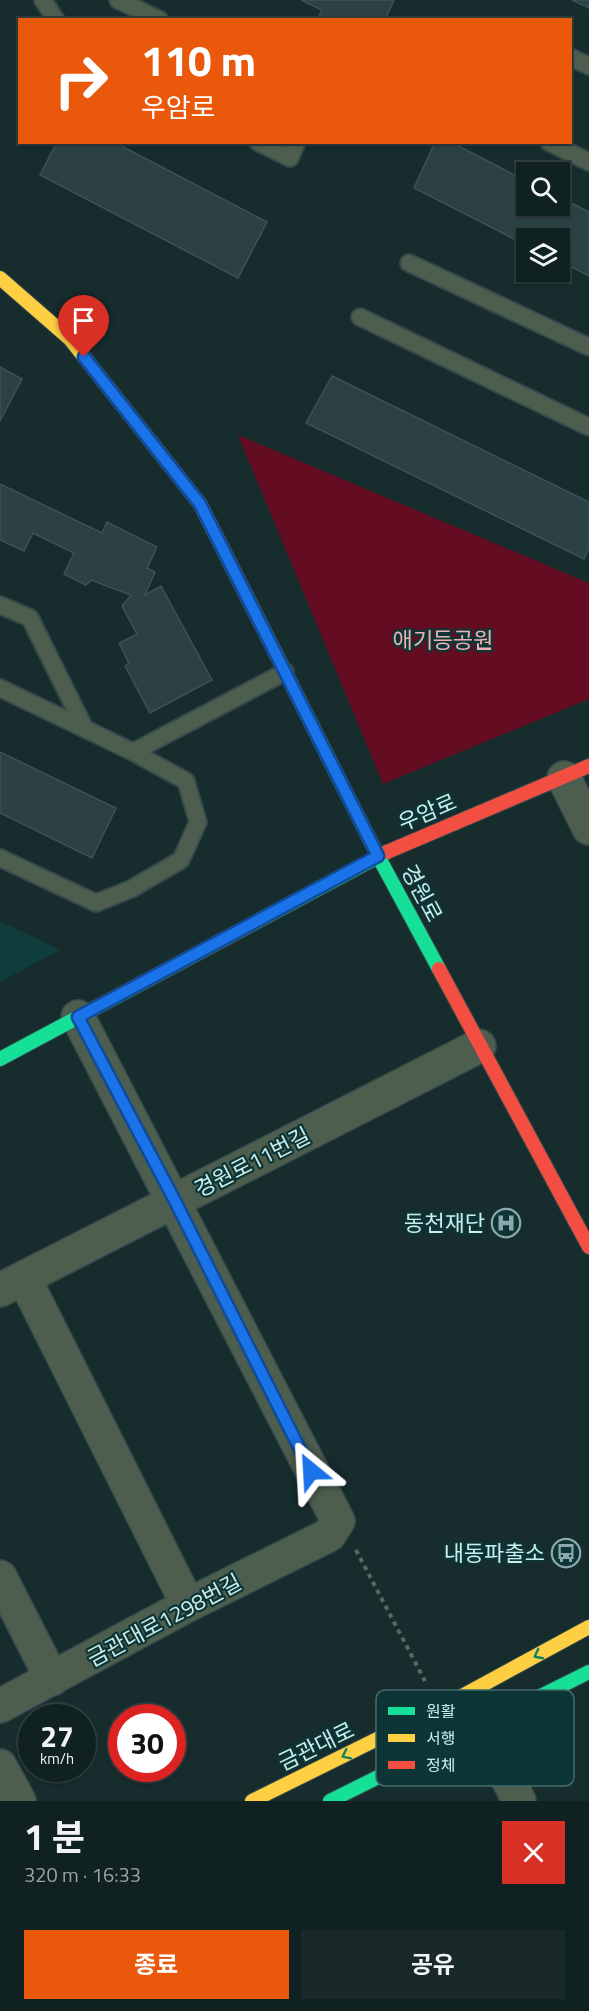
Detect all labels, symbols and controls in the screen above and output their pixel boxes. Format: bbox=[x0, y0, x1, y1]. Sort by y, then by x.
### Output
text: 110 m bbox=[141, 28, 256, 92]
icon: right bbox=[42, 42, 120, 120]
text: 우암로 bbox=[141, 86, 216, 127]
map controls bbox=[516, 162, 570, 282]
button: search bbox=[516, 162, 570, 216]
button: layers bbox=[516, 228, 570, 282]
pin bbox=[58, 295, 109, 357]
icon: arrive bbox=[67, 304, 100, 337]
park label: 애기등공원 bbox=[392, 623, 494, 657]
street label: 우암로 bbox=[392, 784, 462, 840]
street label: 경원로 bbox=[393, 858, 451, 928]
street label: 경원로11번길 bbox=[188, 1118, 316, 1206]
place label: 동천재단 bbox=[404, 1206, 485, 1240]
hospital icon: 동천재단 bbox=[490, 1207, 522, 1239]
position arrow bbox=[279, 1439, 343, 1503]
place label: 내동파출소 bbox=[444, 1536, 545, 1570]
bus stop icon: 내동파출소 bbox=[550, 1537, 582, 1569]
street label: 금관대로1298번길 bbox=[81, 1565, 247, 1675]
one-way arrow bbox=[533, 1648, 544, 1659]
legend bbox=[376, 1690, 574, 1786]
text: 원활 bbox=[426, 1699, 456, 1723]
speed limit sign: 30 bbox=[108, 1704, 186, 1782]
text: 27 bbox=[40, 1713, 74, 1759]
street label: 금관대로 bbox=[272, 1713, 360, 1779]
text: 서행 bbox=[426, 1726, 455, 1750]
text: km/h bbox=[40, 1747, 74, 1770]
one-way arrow bbox=[341, 1747, 352, 1759]
text: 정체 bbox=[426, 1753, 455, 1777]
text: 1 분 bbox=[24, 1809, 85, 1864]
button: close bbox=[502, 1821, 565, 1884]
text: 320 m · 16:33 bbox=[24, 1859, 141, 1890]
button: 종료 bbox=[24, 1930, 289, 1999]
button: 공유 bbox=[301, 1930, 565, 1999]

